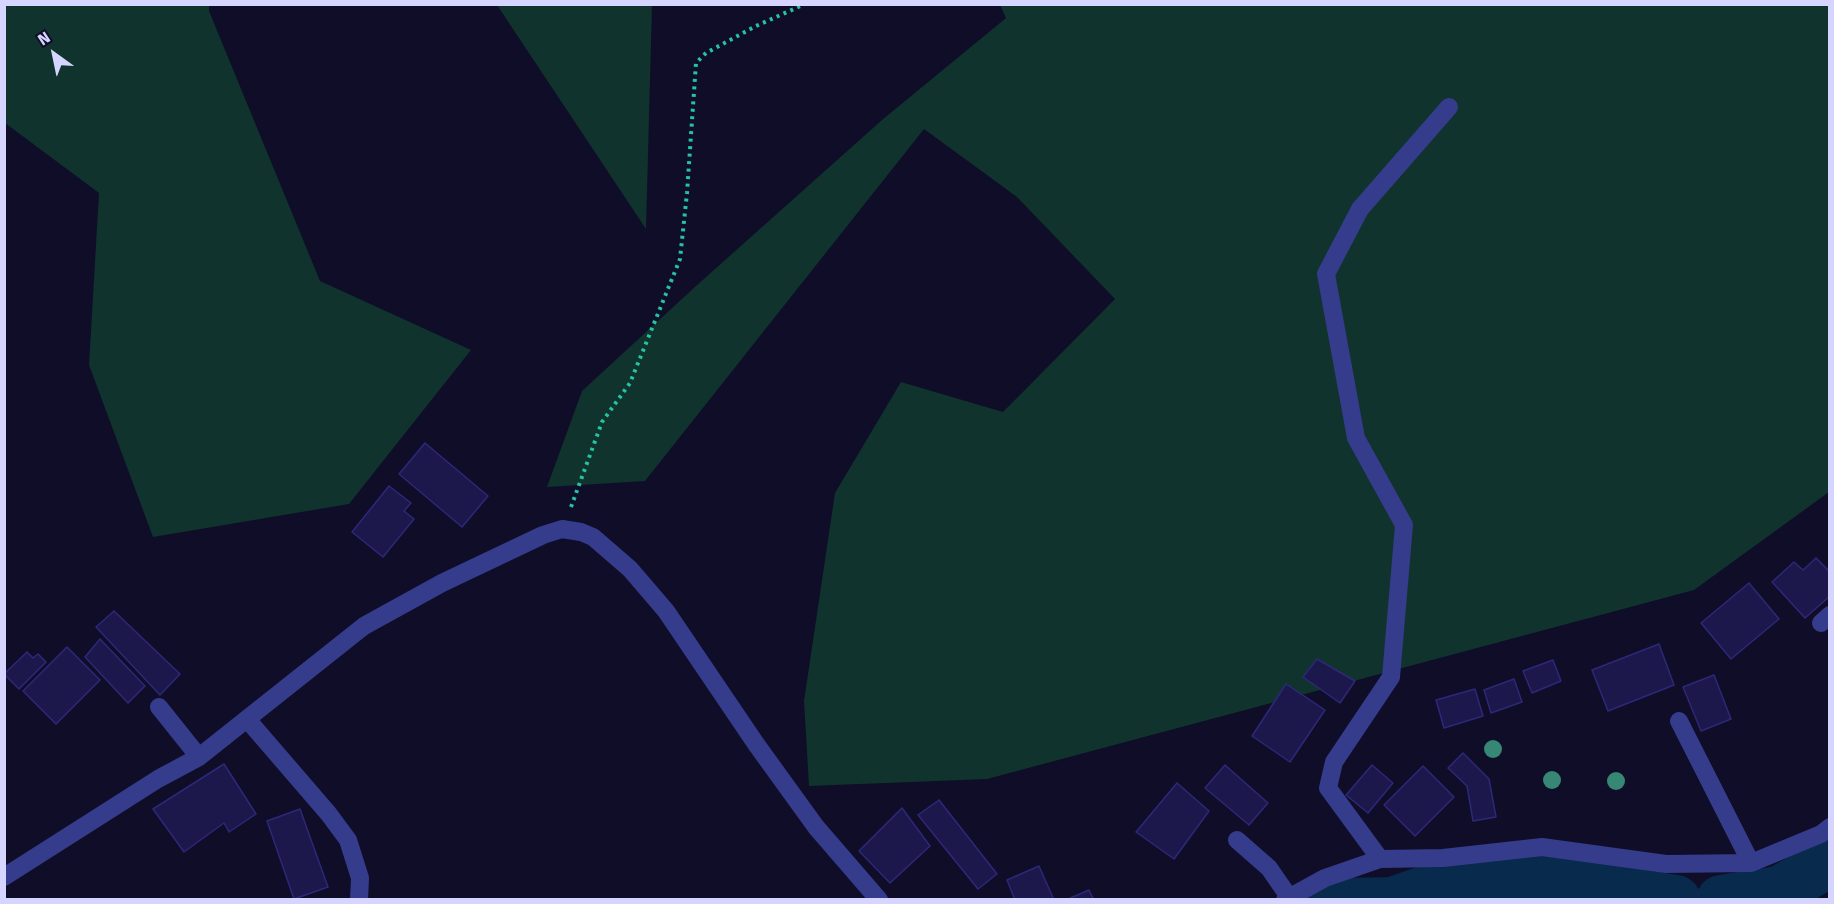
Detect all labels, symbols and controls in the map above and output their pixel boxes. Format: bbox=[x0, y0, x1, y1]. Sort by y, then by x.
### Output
north arrow bbox=[24, 24, 84, 84]
text: N bbox=[34, 28, 54, 49]

